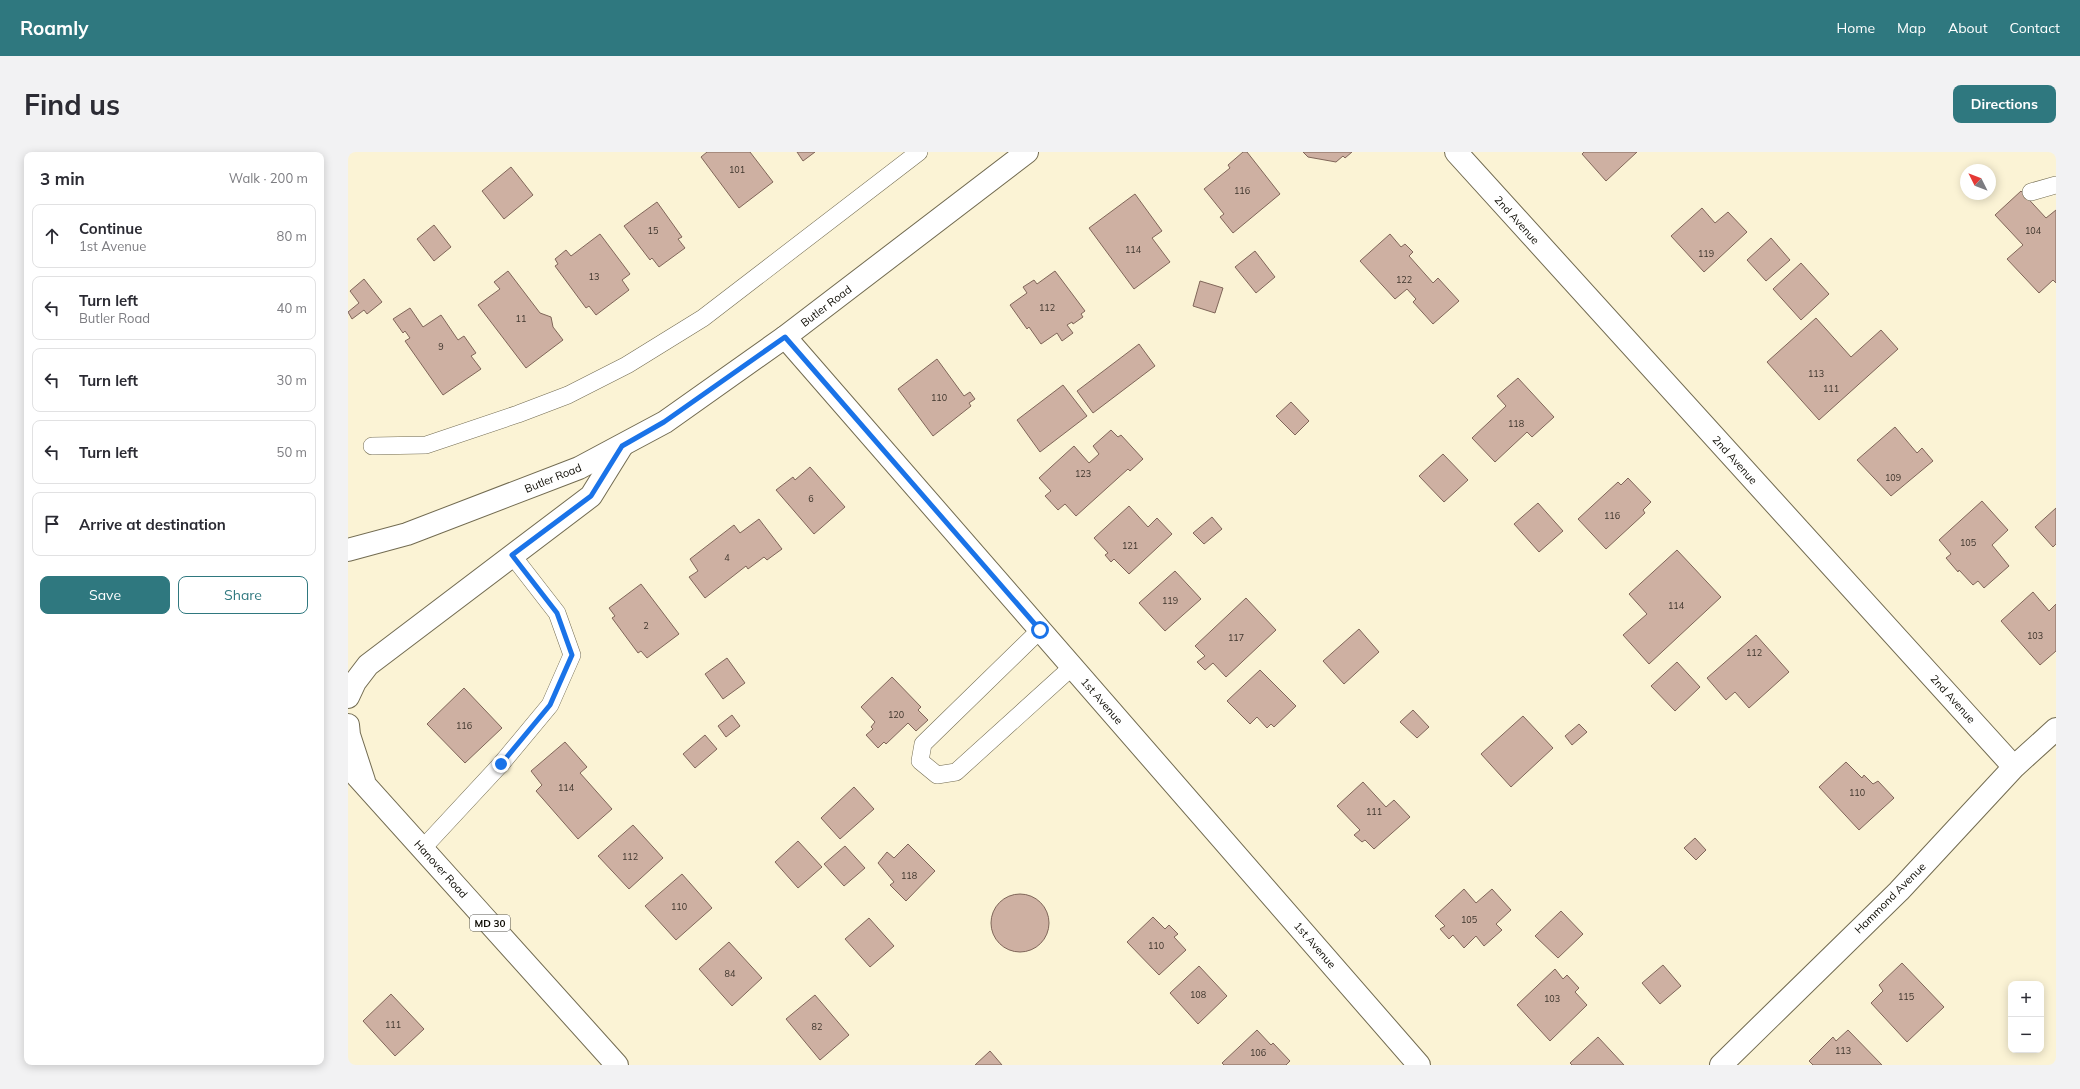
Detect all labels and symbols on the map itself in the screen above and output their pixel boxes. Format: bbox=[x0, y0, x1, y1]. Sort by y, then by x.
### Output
house number: 101 bbox=[729, 164, 745, 175]
north arrow bbox=[1960, 164, 1996, 200]
house number: 116 bbox=[1234, 185, 1250, 196]
street label: 2nd Avenue bbox=[1491, 193, 1543, 247]
house number: 15 bbox=[648, 225, 659, 236]
house number: 104 bbox=[2025, 225, 2042, 236]
house number: 114 bbox=[1125, 244, 1142, 255]
house number: 119 bbox=[1698, 248, 1714, 259]
house number: 13 bbox=[589, 271, 599, 282]
house number: 122 bbox=[1396, 274, 1412, 285]
street label: Butler Road bbox=[798, 282, 854, 330]
house number: 112 bbox=[1039, 302, 1055, 313]
house number: 11 bbox=[516, 313, 526, 324]
house number: 9 bbox=[438, 341, 444, 352]
house number: 113 bbox=[1808, 368, 1824, 379]
house number: 111 bbox=[1823, 383, 1839, 394]
house number: 110 bbox=[931, 392, 947, 403]
house number: 118 bbox=[1508, 418, 1524, 429]
street label: 2nd Avenue bbox=[1709, 433, 1761, 487]
street label: Butler Road bbox=[523, 460, 583, 496]
house number: 123 bbox=[1075, 468, 1091, 479]
house number: 109 bbox=[1885, 472, 1901, 483]
house number: 6 bbox=[808, 493, 814, 504]
house number: 116 bbox=[1604, 510, 1620, 521]
house number: 105 bbox=[1960, 537, 1977, 548]
house number: 121 bbox=[1122, 540, 1138, 551]
house number: 4 bbox=[724, 552, 730, 563]
house number: 119 bbox=[1162, 595, 1178, 606]
house number: 114 bbox=[1668, 600, 1685, 611]
house number: 2 bbox=[643, 620, 649, 631]
route start bbox=[1031, 621, 1049, 639]
house number: 103 bbox=[2027, 630, 2043, 641]
house number: 117 bbox=[1228, 632, 1244, 643]
house number: 112 bbox=[1746, 647, 1762, 658]
street label: 2nd Avenue bbox=[1927, 672, 1979, 726]
street label: 1st Avenue bbox=[1078, 675, 1126, 727]
house number: 120 bbox=[888, 709, 904, 720]
house number: 116 bbox=[456, 720, 472, 731]
route end bbox=[492, 755, 510, 773]
house number: 114 bbox=[558, 782, 575, 793]
house number: 110 bbox=[1849, 787, 1865, 798]
house number: 111 bbox=[1366, 806, 1382, 817]
street label: Hanover Road bbox=[411, 837, 471, 901]
house number: 112 bbox=[622, 851, 638, 862]
street label: Hammond Avenue bbox=[1852, 860, 1928, 936]
house number: 118 bbox=[901, 870, 917, 881]
house number: 110 bbox=[671, 901, 687, 912]
house number: 105 bbox=[1461, 914, 1478, 925]
road number: MD 30 bbox=[470, 915, 510, 931]
street label: 1st Avenue bbox=[1291, 919, 1339, 971]
house number: 110 bbox=[1148, 940, 1164, 951]
house number: 84 bbox=[725, 968, 736, 979]
house number: 108 bbox=[1190, 989, 1206, 1000]
house number: 115 bbox=[1898, 991, 1915, 1002]
house number: 103 bbox=[1544, 993, 1560, 1004]
house number: 111 bbox=[385, 1019, 401, 1030]
house number: 82 bbox=[812, 1021, 822, 1032]
house number: 113 bbox=[1835, 1045, 1851, 1056]
house number: 106 bbox=[1250, 1047, 1266, 1058]

